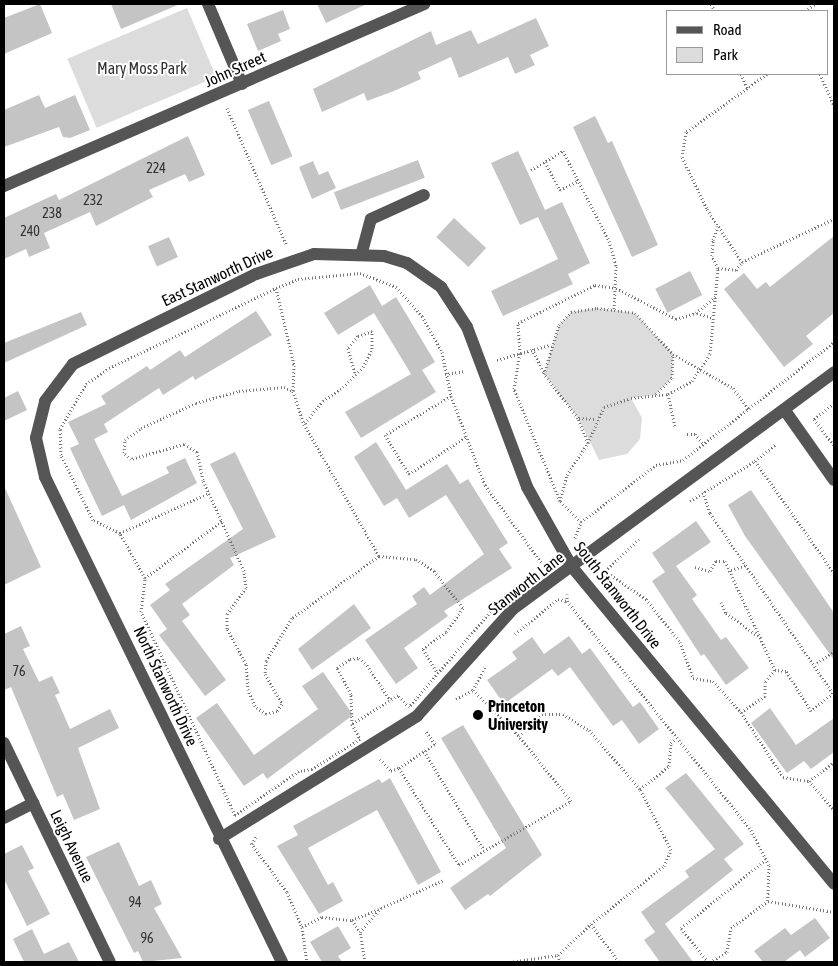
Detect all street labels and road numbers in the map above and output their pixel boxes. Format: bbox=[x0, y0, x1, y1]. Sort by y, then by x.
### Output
street label: John Street bbox=[201, 47, 269, 91]
street label: East Stanworth Drive bbox=[158, 242, 276, 310]
street label: South Stanworth Drive bbox=[570, 538, 666, 652]
street label: Stanworth Lane bbox=[484, 547, 568, 619]
street label: North Stanworth Drive bbox=[130, 623, 202, 749]
street label: Leigh Avenue bbox=[46, 807, 98, 885]

